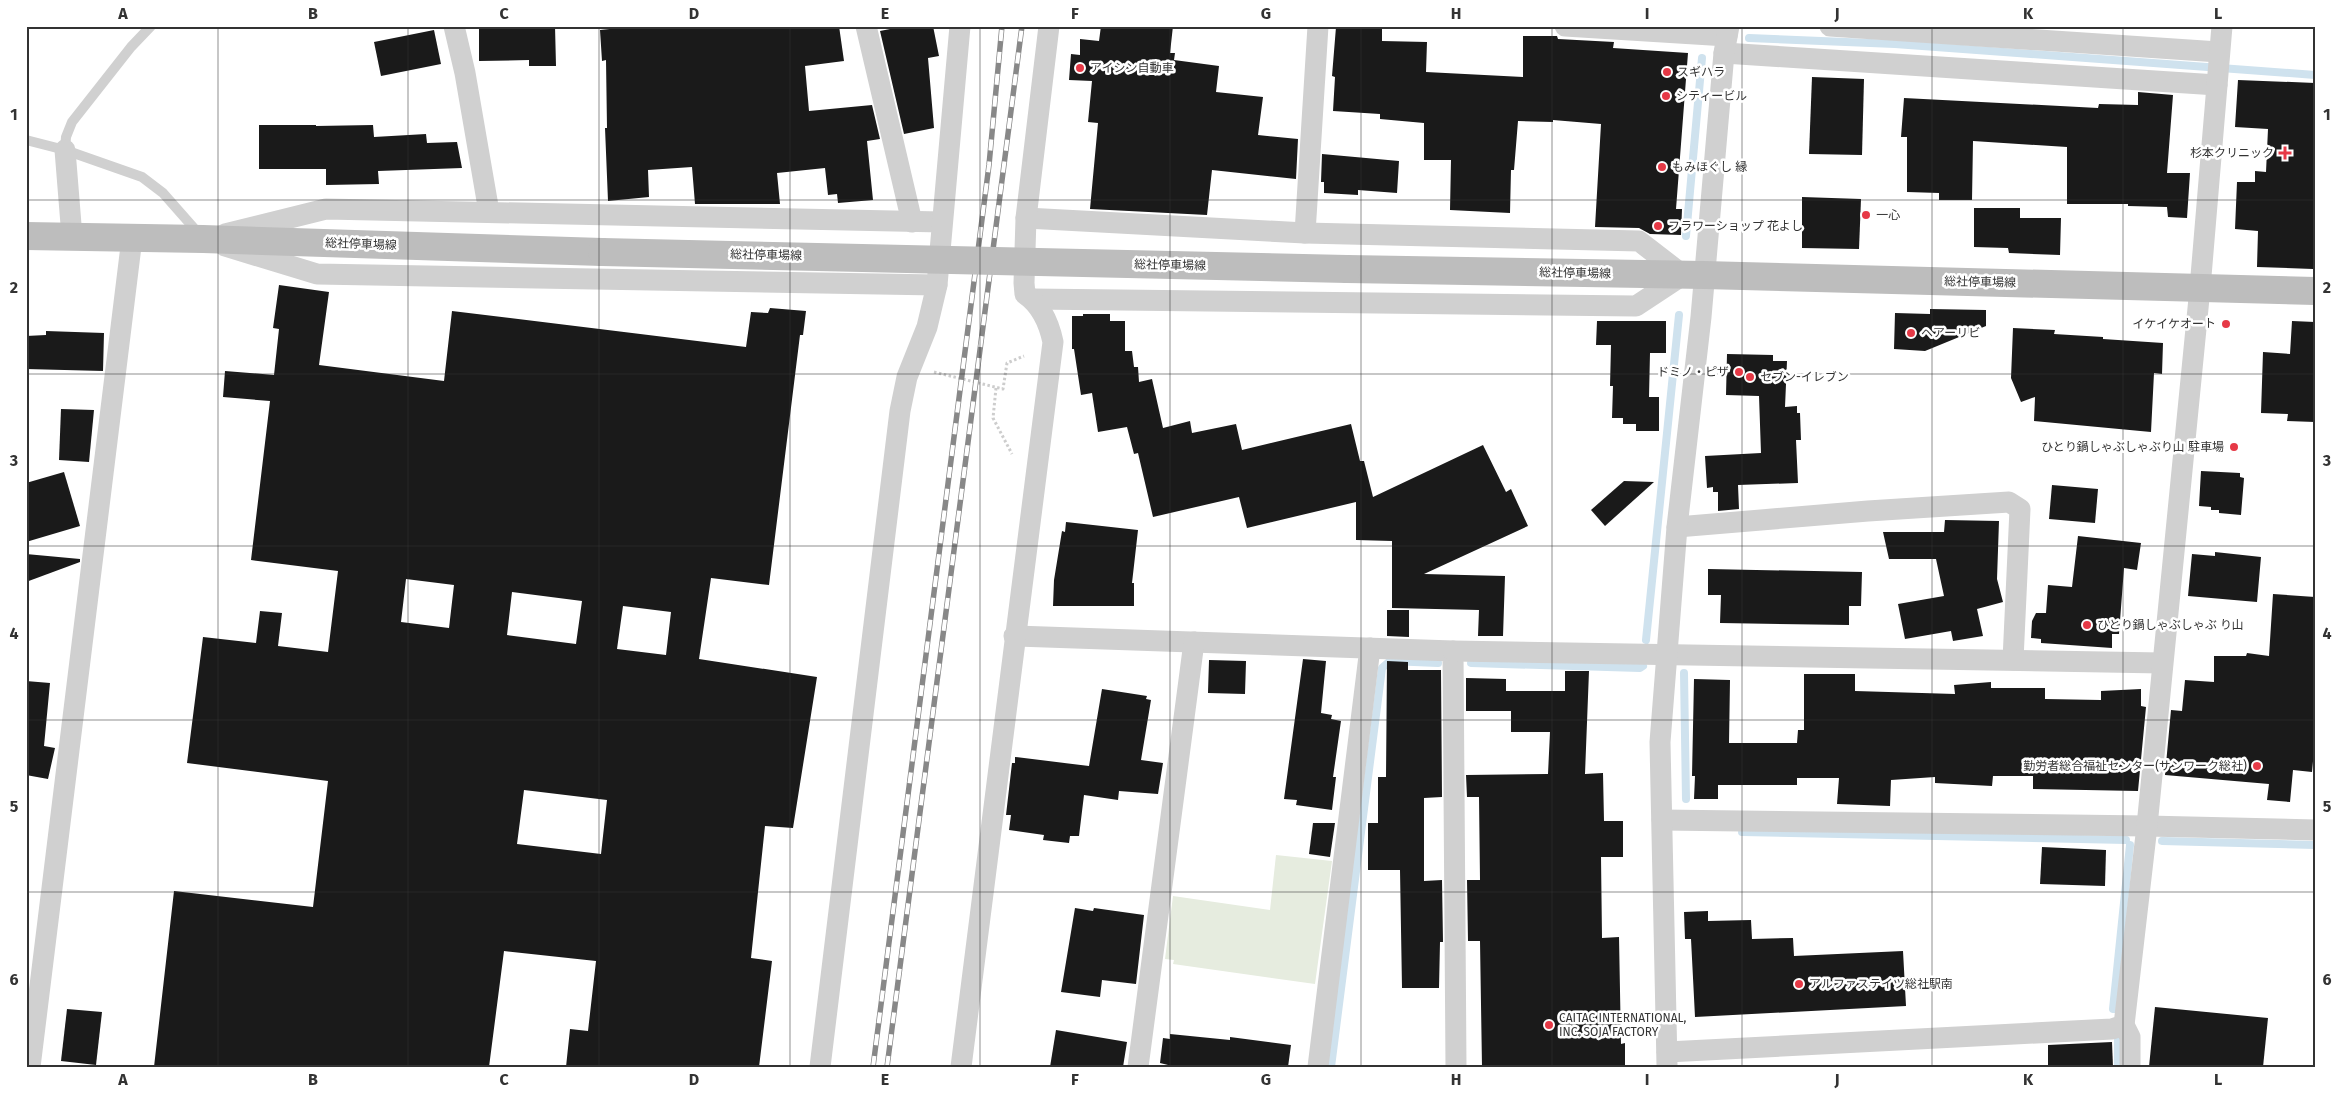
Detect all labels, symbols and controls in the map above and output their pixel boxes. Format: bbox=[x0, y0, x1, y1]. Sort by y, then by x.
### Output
text: A bbox=[117, 4, 128, 23]
text: B bbox=[308, 4, 318, 23]
text: C bbox=[499, 4, 509, 23]
text: D bbox=[689, 4, 699, 23]
text: E bbox=[881, 4, 889, 23]
text: F bbox=[1071, 4, 1079, 23]
text: G bbox=[1261, 4, 1271, 23]
text: H bbox=[1451, 4, 1461, 23]
text: I bbox=[1645, 4, 1649, 23]
text: J bbox=[1833, 4, 1840, 23]
text: K bbox=[2023, 4, 2034, 23]
text: L bbox=[2214, 4, 2222, 23]
place label: アイシン自動車 bbox=[1090, 61, 1173, 75]
marker: アイシン自動車 bbox=[1074, 62, 1086, 74]
place label: スギハラ bbox=[1677, 65, 1725, 79]
marker: スギハラ bbox=[1661, 66, 1673, 78]
place label: シティービル bbox=[1676, 89, 1747, 103]
marker: シティービル bbox=[1660, 90, 1672, 102]
text: 1 bbox=[10, 105, 18, 124]
text: 1 bbox=[2323, 105, 2331, 124]
place label: 杉本クリニック bbox=[2190, 146, 2274, 160]
marker: 杉本クリニック bbox=[2278, 146, 2292, 160]
place label: もみほぐし 縁 bbox=[1672, 160, 1747, 174]
marker: もみほぐし 縁 bbox=[1656, 161, 1668, 173]
place label: 一心 bbox=[1876, 208, 1900, 222]
marker: 一心 bbox=[1860, 209, 1872, 221]
place label: フラワーショップ 花よし bbox=[1668, 219, 1803, 233]
marker: フラワーショップ 花よし bbox=[1652, 220, 1664, 232]
street label: 総社停車場線 bbox=[325, 236, 397, 252]
street label: 総社停車場線 bbox=[730, 247, 802, 263]
street label: 総社停車場線 bbox=[1134, 257, 1206, 273]
street label: 総社停車場線 bbox=[1539, 265, 1611, 281]
street label: 総社停車場線 bbox=[1944, 274, 2016, 290]
text: 2 bbox=[10, 278, 18, 297]
text: 2 bbox=[2323, 278, 2331, 297]
place label: イケイケオート bbox=[2132, 317, 2216, 331]
marker: イケイケオート bbox=[2220, 318, 2232, 330]
place label: ヘアーリビ bbox=[1921, 326, 1980, 340]
marker: ヘアーリビ bbox=[1905, 327, 1917, 339]
place label: ドミノ・ピザ bbox=[1657, 365, 1729, 379]
marker: ドミノ・ピザ bbox=[1733, 366, 1745, 378]
place label: セブン-イレブン bbox=[1760, 370, 1849, 384]
marker: セブン-イレブン bbox=[1744, 371, 1756, 383]
place label: ひとり鍋しゃぶしゃぶり山 駐車場 bbox=[2041, 440, 2224, 454]
marker: ひとり鍋しゃぶしゃぶり山 駐車場 bbox=[2228, 441, 2240, 453]
text: 3 bbox=[9, 451, 18, 470]
text: 3 bbox=[2322, 451, 2331, 470]
place label: ひとり鍋しゃぶしゃぶ り山 bbox=[2097, 618, 2244, 632]
marker: ひとり鍋しゃぶしゃぶ り山 bbox=[2081, 619, 2093, 631]
text: 4 bbox=[9, 624, 19, 643]
text: 4 bbox=[2322, 624, 2332, 643]
place label: 勤労者総合福祉センター(サンワーク総社) bbox=[2023, 759, 2247, 773]
marker: 勤労者総合福祉センター(サンワーク総社) bbox=[2251, 760, 2263, 772]
text: 5 bbox=[10, 797, 19, 816]
text: 5 bbox=[2323, 797, 2332, 816]
text: 6 bbox=[9, 970, 19, 989]
text: 6 bbox=[2322, 970, 2332, 989]
place label: アルファステイツ総社駅南 bbox=[1809, 977, 1953, 991]
marker: アルファステイツ総社駅南 bbox=[1793, 978, 1805, 990]
place label: CAITAC INTERNATIONAL, INC. SOJA FACTORY bbox=[1559, 1011, 1687, 1039]
marker: CAITAC INTERNATIONAL, INC. SOJA FACTORY bbox=[1543, 1019, 1555, 1031]
text: A bbox=[117, 1070, 128, 1089]
text: B bbox=[308, 1070, 318, 1089]
text: C bbox=[499, 1070, 509, 1089]
text: D bbox=[689, 1070, 699, 1089]
text: E bbox=[881, 1070, 889, 1089]
text: F bbox=[1071, 1070, 1079, 1089]
text: G bbox=[1261, 1070, 1271, 1089]
text: H bbox=[1451, 1070, 1461, 1089]
text: I bbox=[1645, 1070, 1649, 1089]
text: J bbox=[1833, 1070, 1840, 1089]
text: K bbox=[2023, 1070, 2034, 1089]
text: L bbox=[2214, 1070, 2222, 1089]

